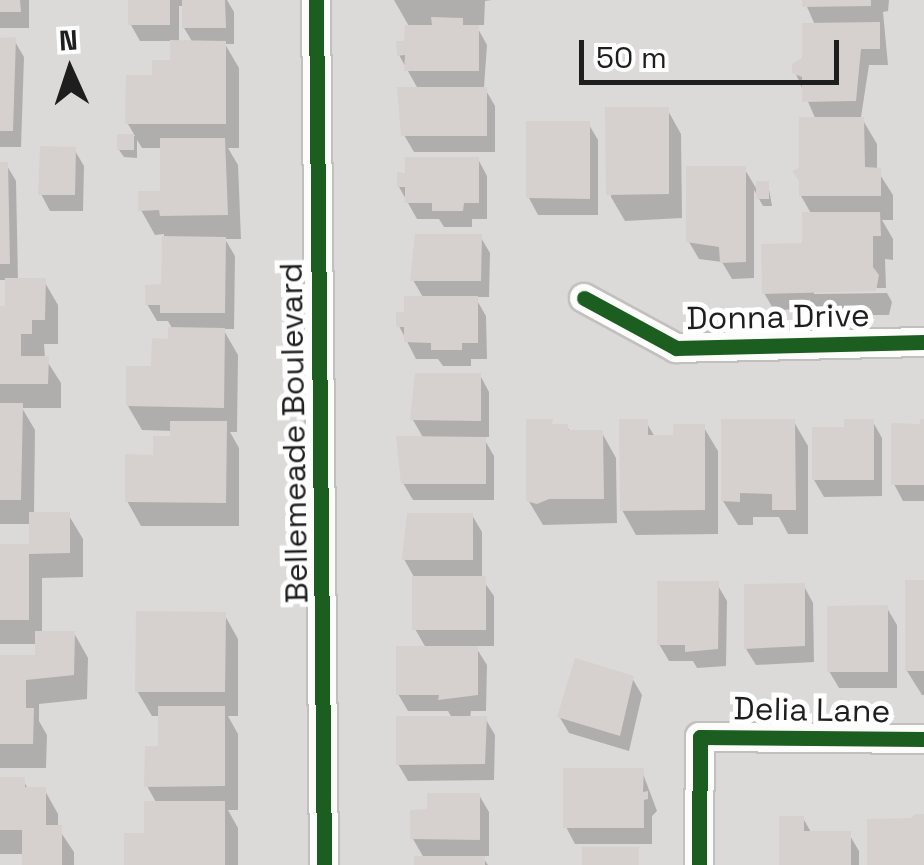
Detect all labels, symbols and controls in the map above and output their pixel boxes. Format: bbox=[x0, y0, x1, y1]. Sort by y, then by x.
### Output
north arrow bbox=[20, 20, 120, 120]
scale bar bbox=[584, 20, 844, 82]
text: N bbox=[58, 22, 79, 59]
text: 50 m bbox=[596, 38, 667, 77]
street label: Bellemeade Boulevard bbox=[272, 262, 316, 604]
street label: Donna Drive bbox=[686, 296, 870, 338]
street label: Delia Lane bbox=[733, 689, 891, 731]

